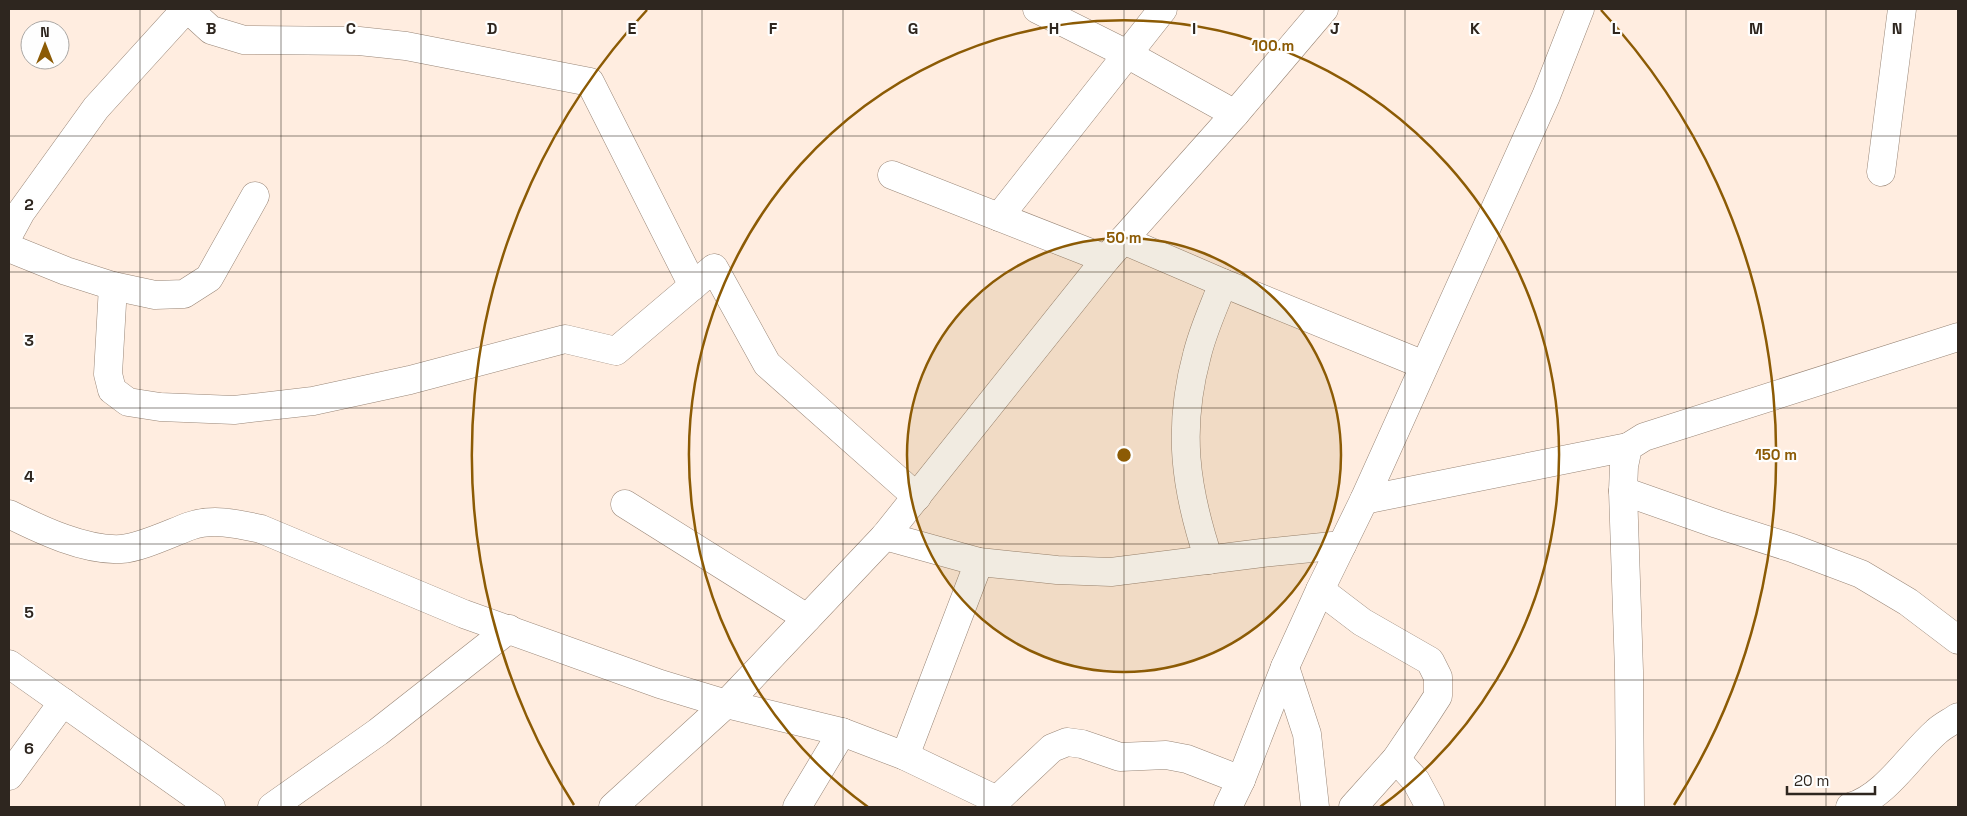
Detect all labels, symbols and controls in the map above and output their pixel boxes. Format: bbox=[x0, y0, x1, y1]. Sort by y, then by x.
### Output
text: B bbox=[206, 18, 216, 39]
text: C bbox=[346, 18, 356, 39]
text: D bbox=[487, 18, 497, 39]
text: E bbox=[628, 18, 637, 39]
text: F bbox=[769, 18, 778, 39]
text: G bbox=[908, 18, 918, 39]
text: H bbox=[1049, 18, 1059, 39]
text: I bbox=[1192, 18, 1196, 39]
text: J bbox=[1330, 18, 1340, 39]
text: K bbox=[1470, 18, 1480, 39]
text: L bbox=[1612, 18, 1621, 39]
text: M bbox=[1749, 18, 1763, 39]
text: N bbox=[1892, 18, 1902, 39]
north arrow bbox=[20, 20, 70, 70]
text: N bbox=[40, 23, 50, 41]
text: 100 m bbox=[1252, 36, 1294, 55]
text: 2 bbox=[24, 194, 34, 215]
text: 50 m bbox=[1106, 228, 1142, 247]
text: 3 bbox=[24, 330, 34, 351]
text: 150 m bbox=[1755, 445, 1797, 464]
centre of rings bbox=[1115, 446, 1133, 464]
text: 4 bbox=[24, 466, 34, 487]
text: 5 bbox=[24, 602, 34, 623]
text: 6 bbox=[24, 738, 34, 759]
scale bar bbox=[1787, 764, 1874, 796]
text: 20 m bbox=[1794, 771, 1829, 790]

